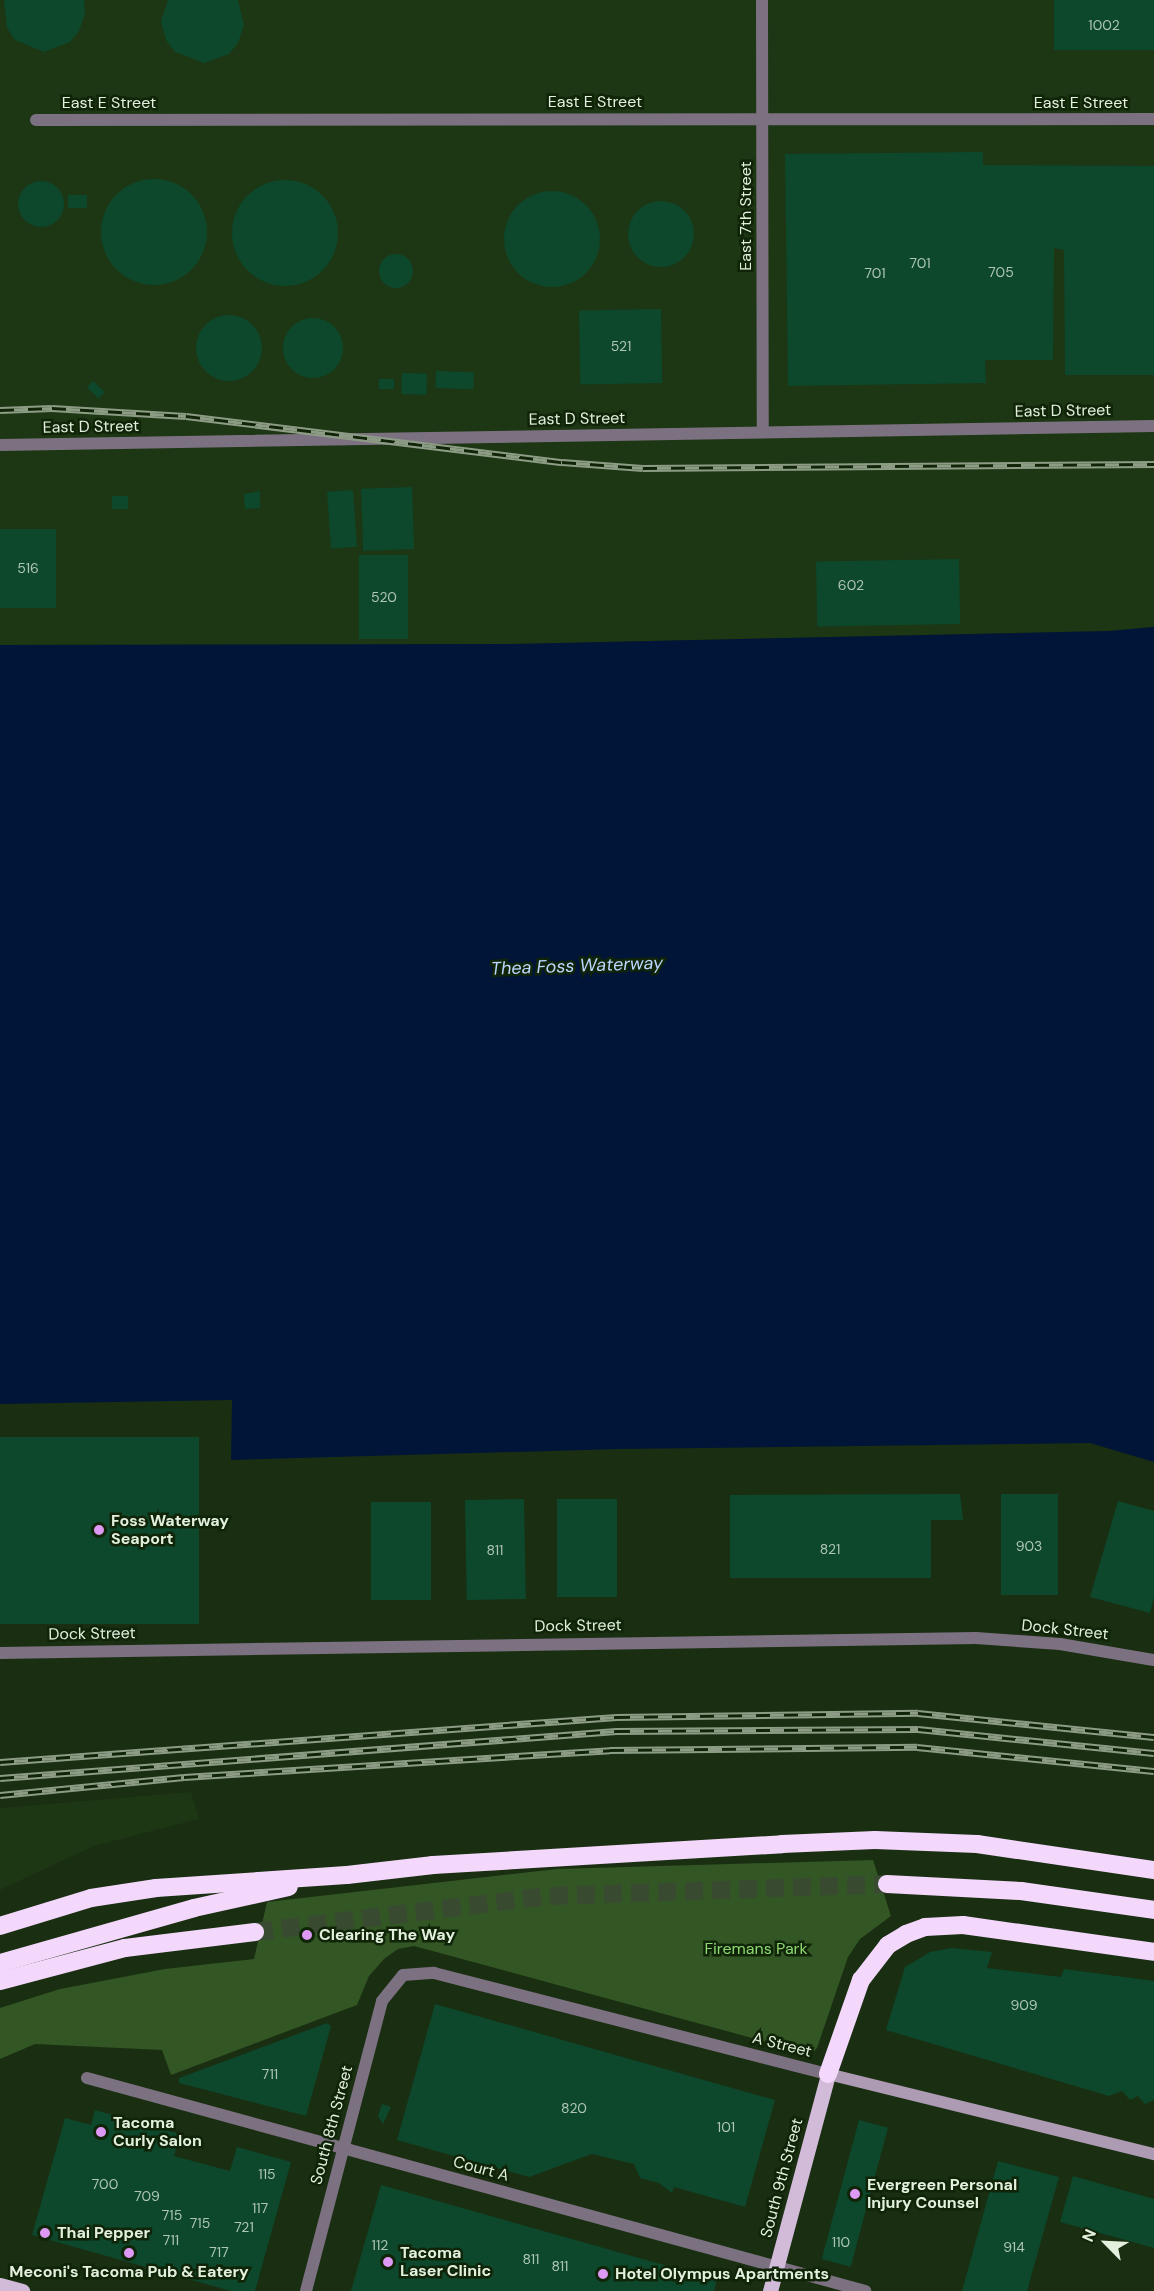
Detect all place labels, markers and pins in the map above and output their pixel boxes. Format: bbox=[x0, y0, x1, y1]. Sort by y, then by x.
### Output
place label: Foss Waterway Seaport bbox=[111, 1511, 229, 1549]
marker: Foss Waterway Seaport bbox=[92, 1523, 106, 1537]
place label: Clearing The Way bbox=[319, 1925, 455, 1945]
marker: Clearing The Way bbox=[300, 1928, 314, 1942]
place label: Tacoma Curly Salon bbox=[113, 2113, 202, 2151]
marker: Tacoma Curly Salon bbox=[94, 2125, 108, 2139]
place label: Evergreen Personal Injury Counsel bbox=[867, 2175, 1017, 2213]
marker: Evergreen Personal Injury Counsel bbox=[848, 2187, 862, 2201]
place label: Thai Pepper bbox=[57, 2223, 150, 2243]
marker: Thai Pepper bbox=[38, 2226, 52, 2240]
place label: Tacoma Laser Clinic bbox=[400, 2243, 491, 2281]
marker: Meconi's Tacoma Pub & Eatery bbox=[122, 2246, 136, 2260]
marker: Tacoma Laser Clinic bbox=[381, 2255, 395, 2269]
place label: Meconi's Tacoma Pub & Eatery bbox=[9, 2262, 249, 2282]
place label: Hotel Olympus Apartments bbox=[615, 2264, 829, 2284]
marker: Hotel Olympus Apartments bbox=[596, 2267, 610, 2281]

